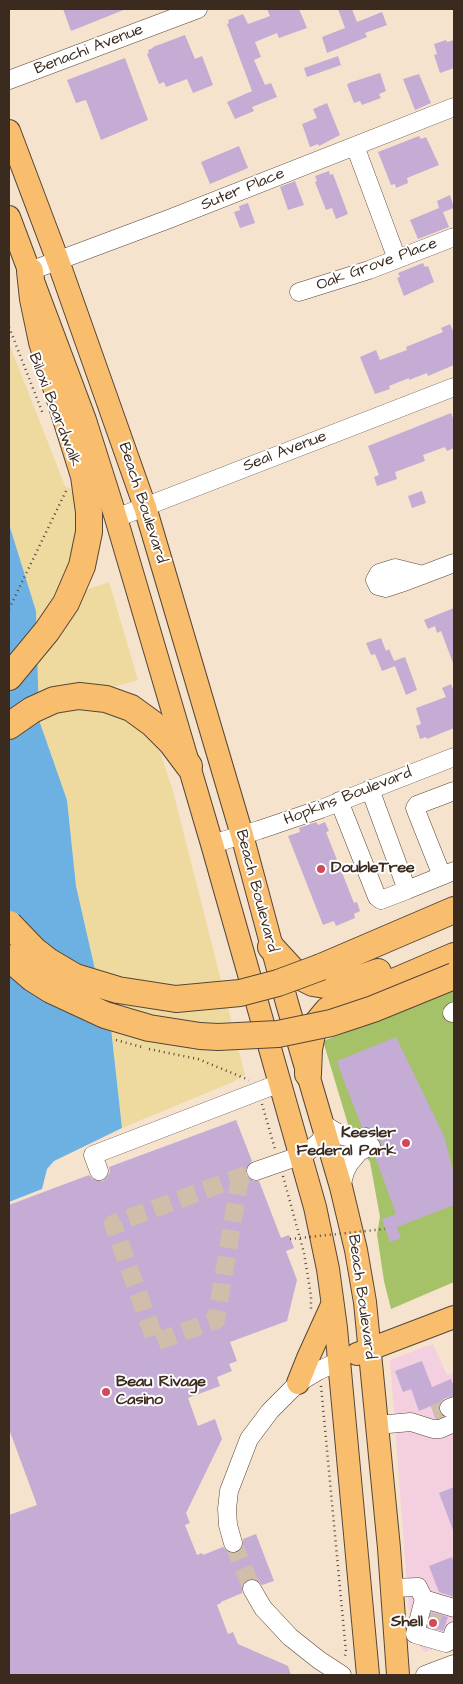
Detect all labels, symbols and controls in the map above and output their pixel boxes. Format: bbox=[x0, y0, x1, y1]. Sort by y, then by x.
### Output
street label: Benachi Avenue bbox=[32, 20, 146, 80]
street label: Suter Place bbox=[198, 165, 288, 215]
street label: Oak Grove Place bbox=[314, 234, 440, 296]
street label: Biloxi Boardwalk bbox=[23, 350, 85, 470]
street label: Seal Avenue bbox=[240, 427, 330, 477]
street label: Beach Boulevard bbox=[113, 440, 171, 566]
street label: Hopkins Boulevard bbox=[281, 764, 415, 830]
street label: Beach Boulevard bbox=[230, 828, 282, 954]
place label: DoubleTree bbox=[331, 859, 415, 879]
marker: DoubleTree bbox=[315, 863, 327, 875]
place label: Keesler Federal Park bbox=[297, 1124, 396, 1162]
marker: Keesler Federal Park bbox=[400, 1137, 412, 1149]
street label: Beach Boulevard bbox=[343, 1233, 379, 1361]
place label: Beau Rivage Casino bbox=[116, 1373, 206, 1411]
marker: Beau Rivage Casino bbox=[100, 1386, 112, 1398]
place label: Shell bbox=[391, 1613, 423, 1633]
marker: Shell bbox=[427, 1617, 439, 1629]

